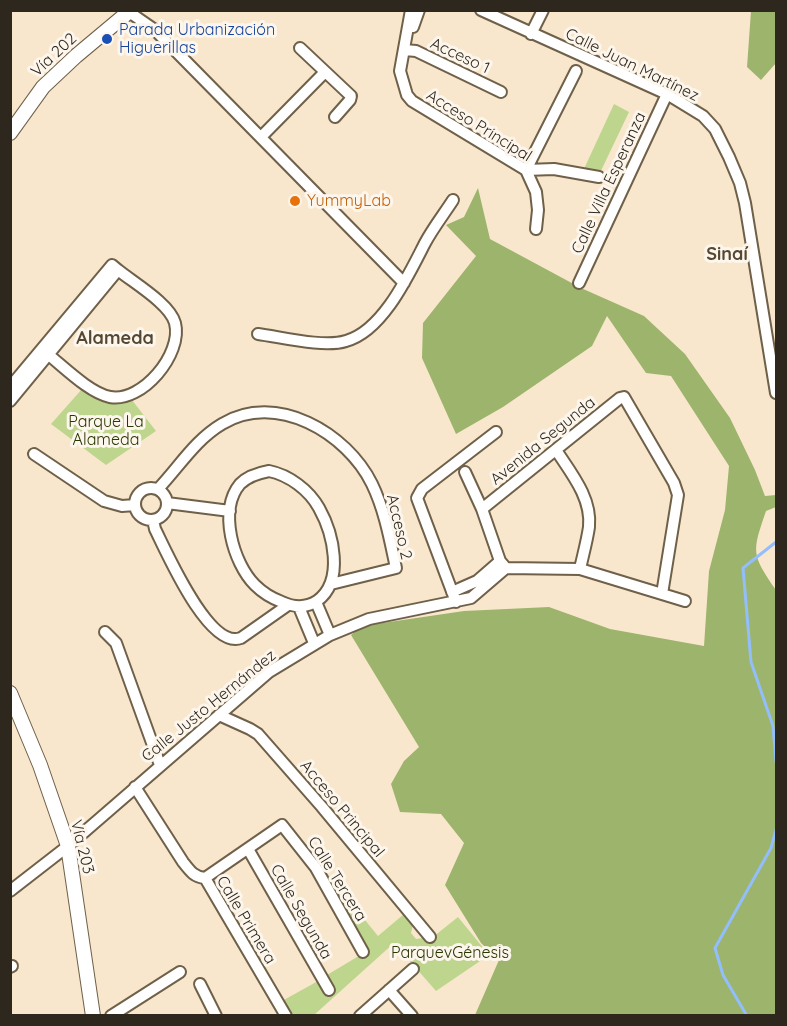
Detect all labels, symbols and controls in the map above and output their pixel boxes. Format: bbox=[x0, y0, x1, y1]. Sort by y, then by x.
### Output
place label: Parada Urbanización Higuerillas bbox=[119, 20, 275, 58]
street label: Calle Juan Martínez bbox=[562, 24, 702, 106]
street label: Vía 202 bbox=[27, 29, 81, 81]
marker: Parada Urbanización Higuerillas bbox=[100, 32, 114, 46]
street label: Acceso 1 bbox=[427, 34, 493, 78]
street label: Acceso Principal bbox=[423, 86, 535, 166]
street label: Calle Villa Esperanza bbox=[568, 109, 650, 257]
place label: YummyLab bbox=[307, 191, 391, 211]
marker: YummyLab bbox=[288, 194, 302, 208]
district label: Sinaí bbox=[706, 244, 748, 266]
district label: Alameda bbox=[76, 328, 154, 350]
street label: Avenida Segunda bbox=[487, 393, 599, 489]
park label: Parque La Alameda bbox=[68, 412, 144, 450]
street label: Acceso 2 bbox=[382, 493, 416, 561]
street label: Calle Justo Hernández bbox=[138, 646, 280, 766]
street label: Acceso Principal bbox=[296, 757, 388, 861]
street label: Vía 203 bbox=[66, 818, 98, 876]
street label: Calle Tercera bbox=[303, 833, 371, 925]
street label: Calle Segunda bbox=[266, 861, 336, 963]
street label: Calle Primera bbox=[212, 873, 280, 967]
park label: ParquevGénesis bbox=[391, 943, 509, 963]

